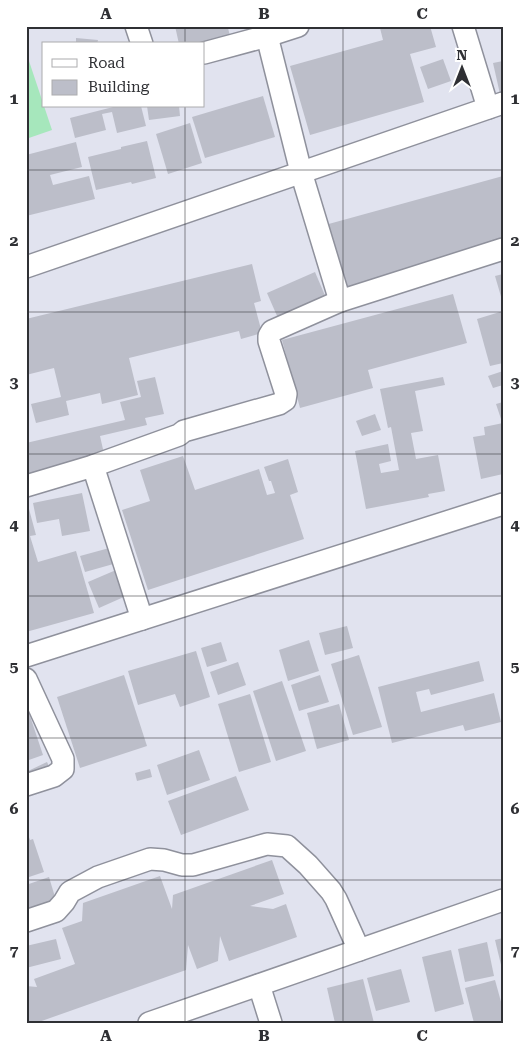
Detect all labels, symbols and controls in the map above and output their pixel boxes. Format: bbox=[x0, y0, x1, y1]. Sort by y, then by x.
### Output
text: A bbox=[100, 4, 112, 23]
text: B bbox=[258, 4, 270, 23]
text: C bbox=[416, 4, 428, 23]
legend bbox=[42, 42, 205, 108]
north arrow bbox=[436, 42, 486, 92]
text: N bbox=[457, 47, 468, 63]
text: Road bbox=[88, 54, 125, 72]
text: Building bbox=[88, 78, 150, 96]
text: 1 bbox=[10, 89, 19, 108]
text: 1 bbox=[511, 89, 520, 108]
text: 2 bbox=[10, 231, 19, 250]
text: 2 bbox=[511, 231, 520, 250]
text: 3 bbox=[10, 373, 19, 392]
text: 3 bbox=[511, 373, 520, 392]
text: 4 bbox=[10, 515, 19, 534]
text: 4 bbox=[511, 515, 520, 534]
text: 5 bbox=[10, 657, 19, 676]
text: 5 bbox=[511, 657, 520, 676]
text: 6 bbox=[10, 799, 19, 818]
text: 6 bbox=[511, 799, 520, 818]
text: 7 bbox=[10, 941, 19, 960]
text: 7 bbox=[511, 941, 520, 960]
text: A bbox=[100, 1026, 112, 1045]
text: B bbox=[258, 1026, 270, 1045]
text: C bbox=[416, 1026, 428, 1045]

